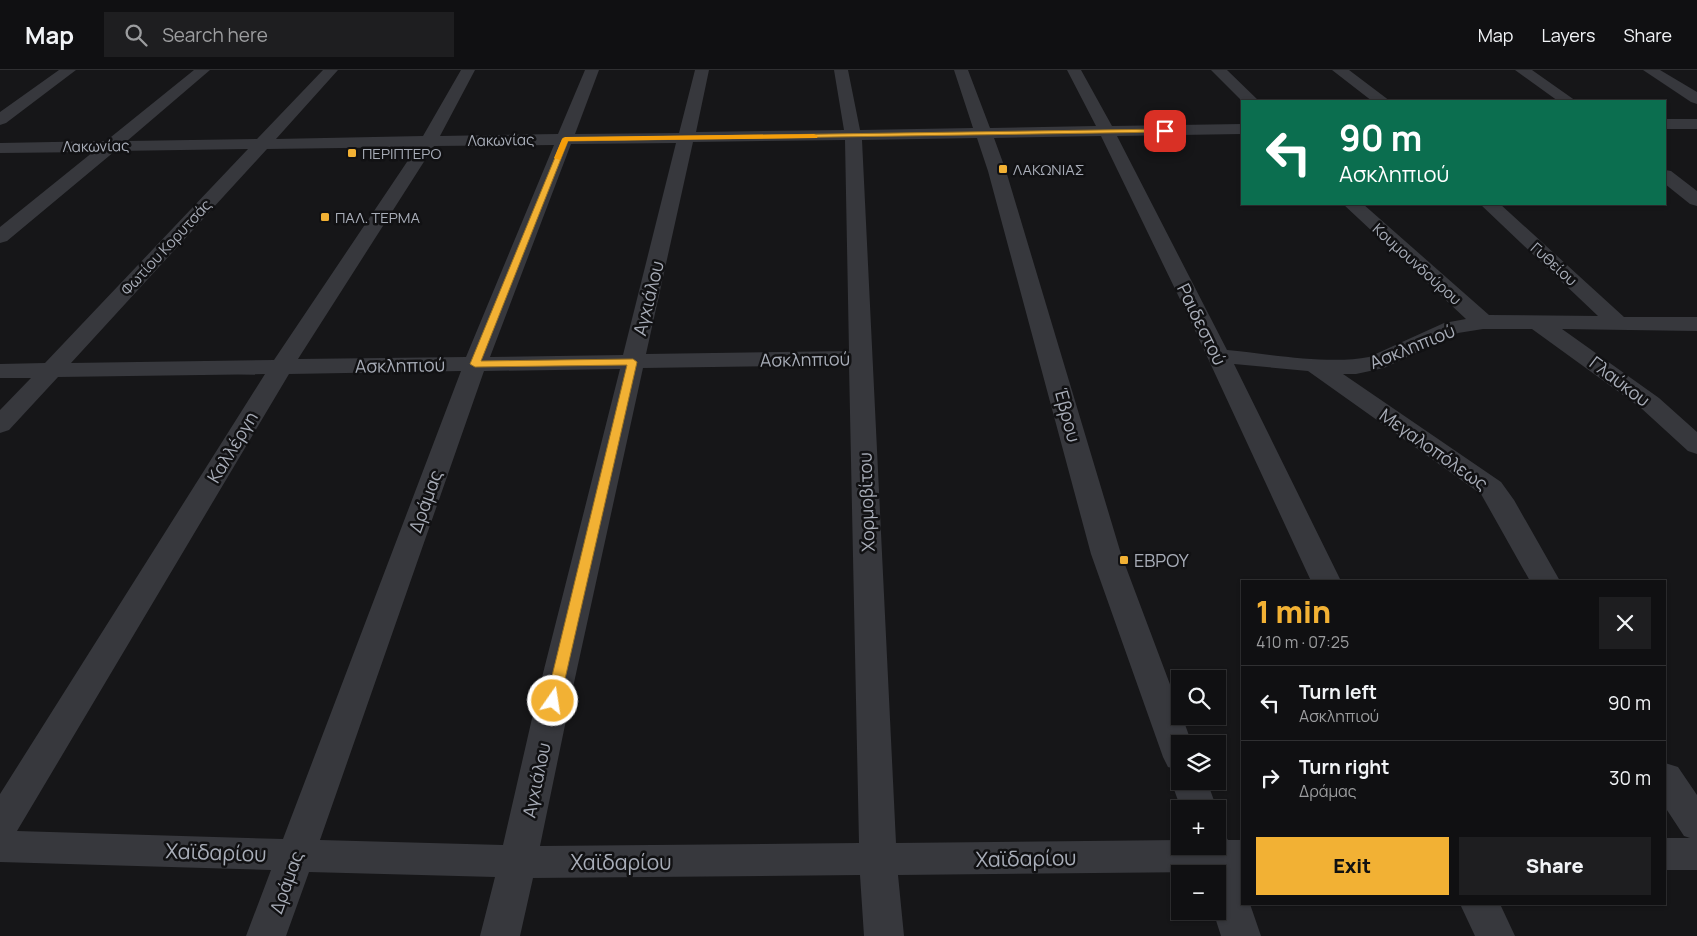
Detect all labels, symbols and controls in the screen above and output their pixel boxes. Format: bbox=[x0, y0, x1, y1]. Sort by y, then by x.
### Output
search box bbox=[104, 12, 454, 57]
text: Map bbox=[25, 18, 74, 51]
icon: search bbox=[122, 21, 150, 49]
text: Search here bbox=[162, 22, 268, 48]
text: Map bbox=[1478, 23, 1513, 47]
text: Layers bbox=[1541, 23, 1595, 47]
text: Share bbox=[1623, 23, 1672, 47]
pin bbox=[1144, 110, 1186, 152]
text: 90 m bbox=[1339, 114, 1422, 162]
icon: arrive bbox=[1151, 117, 1179, 145]
icon: left bbox=[1256, 120, 1321, 185]
street label: Λακωνίας bbox=[467, 129, 535, 151]
street label: Λακωνίας bbox=[62, 135, 130, 157]
place label: ΠΕΡΙΠΤΕΡΟ bbox=[362, 143, 441, 164]
marker: ΠΕΡΙΠΤΕΡΟ bbox=[346, 147, 358, 159]
place label: ΛΑΚΩΝΙΑΣ bbox=[1013, 159, 1084, 180]
text: Ασκληπιού bbox=[1339, 159, 1449, 189]
marker: ΛΑΚΩΝΙΑΣ bbox=[997, 163, 1009, 175]
street label: Φωτίου Κορυτσάς bbox=[116, 194, 216, 300]
place label: ΠΑΛ. ΤΕΡΜΑ bbox=[335, 207, 420, 228]
marker: ΠΑΛ. ΤΕΡΜΑ bbox=[319, 211, 331, 223]
street label: Κουμουνδούρου bbox=[1368, 218, 1466, 310]
street label: Γυθείου bbox=[1526, 238, 1582, 290]
street label: Αγχιάλου bbox=[627, 258, 669, 338]
street label: Ραιδεστού bbox=[1172, 279, 1232, 369]
street label: Ασκληπιού bbox=[1366, 318, 1458, 374]
street label: Ασκληπιού bbox=[760, 346, 850, 372]
street label: Γλαύκου bbox=[1585, 350, 1655, 412]
street label: Ασκληπιού bbox=[355, 352, 445, 378]
street label: Έβρου bbox=[1049, 385, 1087, 445]
street label: Μεγαλοπόλεως bbox=[1375, 403, 1493, 495]
street label: Καλλέργη bbox=[201, 407, 263, 487]
street label: Χορμοβίτου bbox=[852, 452, 880, 552]
street label: Δράμας bbox=[403, 466, 447, 536]
place label: ΕΒΡΟΥ bbox=[1134, 548, 1190, 572]
marker: ΕΒΡΟΥ bbox=[1118, 554, 1130, 566]
text: 1 min bbox=[1256, 591, 1331, 632]
button: close bbox=[1599, 597, 1651, 649]
text: 410 m · 07:25 bbox=[1256, 631, 1349, 653]
map controls bbox=[1171, 670, 1226, 920]
button: search bbox=[1171, 670, 1226, 725]
position arrow bbox=[526, 674, 578, 726]
text: Turn left bbox=[1299, 679, 1377, 705]
icon: left bbox=[1256, 689, 1284, 717]
text: 90 m bbox=[1608, 690, 1651, 716]
text: Ασκληπιού bbox=[1299, 705, 1379, 727]
button: layers bbox=[1171, 735, 1226, 790]
street label: Αγχιάλου bbox=[516, 740, 556, 820]
text: Turn right bbox=[1299, 754, 1389, 780]
icon: right bbox=[1256, 764, 1284, 792]
text: 30 m bbox=[1609, 765, 1651, 791]
text: Δράμας bbox=[1299, 780, 1357, 802]
button: + bbox=[1171, 800, 1226, 855]
street label: Χαϊδαρίου bbox=[165, 836, 267, 868]
button: Exit bbox=[1256, 837, 1449, 895]
button: Share bbox=[1459, 837, 1651, 895]
street label: Χαϊδαρίου bbox=[975, 843, 1077, 873]
street label: Δράμας bbox=[264, 847, 308, 917]
street label: Χαϊδαρίου bbox=[571, 848, 671, 876]
button: − bbox=[1171, 865, 1226, 920]

